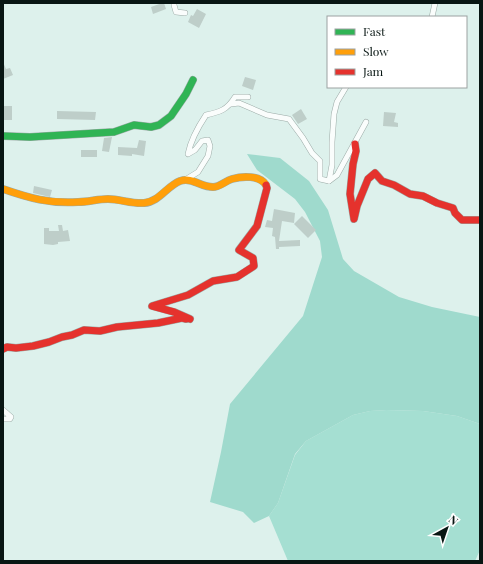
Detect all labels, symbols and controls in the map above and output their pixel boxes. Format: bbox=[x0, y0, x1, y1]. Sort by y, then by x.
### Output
legend bbox=[327, 16, 467, 88]
text: Fast bbox=[363, 23, 386, 39]
text: Slow bbox=[363, 43, 389, 59]
text: Jam bbox=[362, 63, 384, 79]
north arrow bbox=[427, 508, 467, 548]
text: N bbox=[446, 512, 462, 528]

